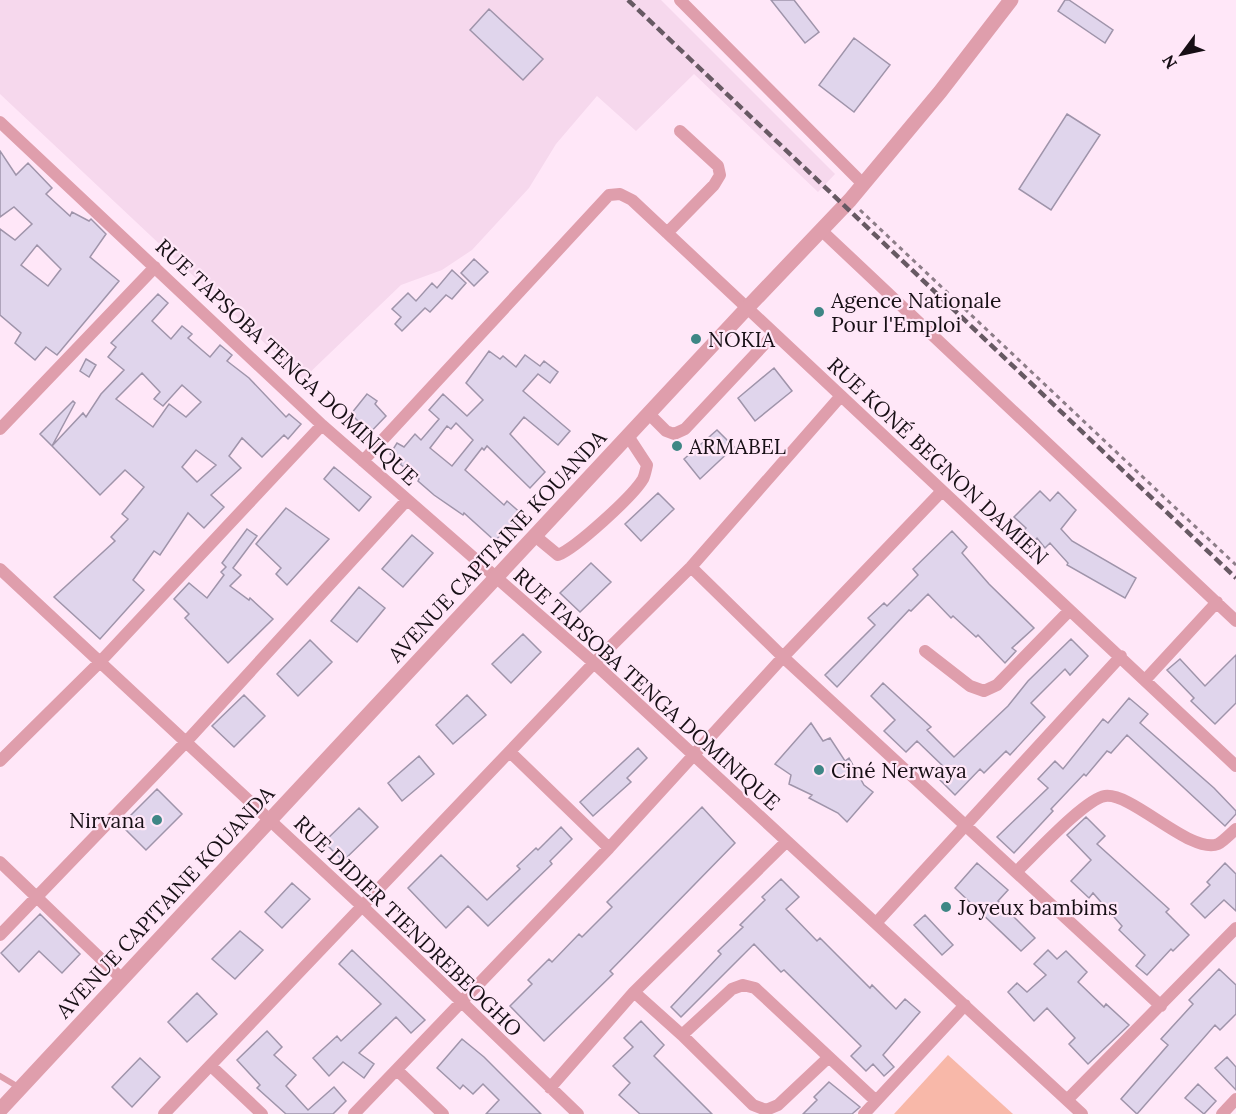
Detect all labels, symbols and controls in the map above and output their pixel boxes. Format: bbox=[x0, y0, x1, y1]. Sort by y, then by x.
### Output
north arrow bbox=[1152, 24, 1212, 84]
text: N bbox=[1158, 52, 1181, 73]
street label: RUE TAPSOBA TENGA DOMINIQUE bbox=[150, 233, 424, 491]
place label: Agence Nationale Pour l'Emploi bbox=[830, 287, 1001, 338]
marker: Agence Nationale Pour l'Emploi bbox=[812, 305, 826, 319]
place label: NOKIA bbox=[708, 326, 776, 353]
marker: NOKIA bbox=[689, 332, 703, 346]
street label: RUE KONÉ BEGNON DAMIEN bbox=[822, 352, 1054, 570]
street label: AVENUE CAPITAINE KOUANDA bbox=[381, 424, 612, 668]
place label: ARMABEL bbox=[688, 433, 786, 460]
marker: ARMABEL bbox=[670, 439, 684, 453]
street label: RUE TAPSOBA TENGA DOMINIQUE bbox=[508, 562, 786, 816]
place label: Ciné Nerwaya bbox=[831, 757, 967, 784]
marker: Ciné Nerwaya bbox=[812, 763, 826, 777]
street label: AVENUE CAPITAINE KOUANDA bbox=[49, 780, 280, 1024]
place label: Nirvana bbox=[69, 807, 145, 834]
street label: RUE DIDIER TIENDREBEOGHO bbox=[288, 810, 528, 1042]
marker: Nirvana bbox=[150, 813, 164, 827]
place label: Joyeux bambims bbox=[957, 894, 1118, 921]
marker: Joyeux bambims bbox=[939, 900, 953, 914]

